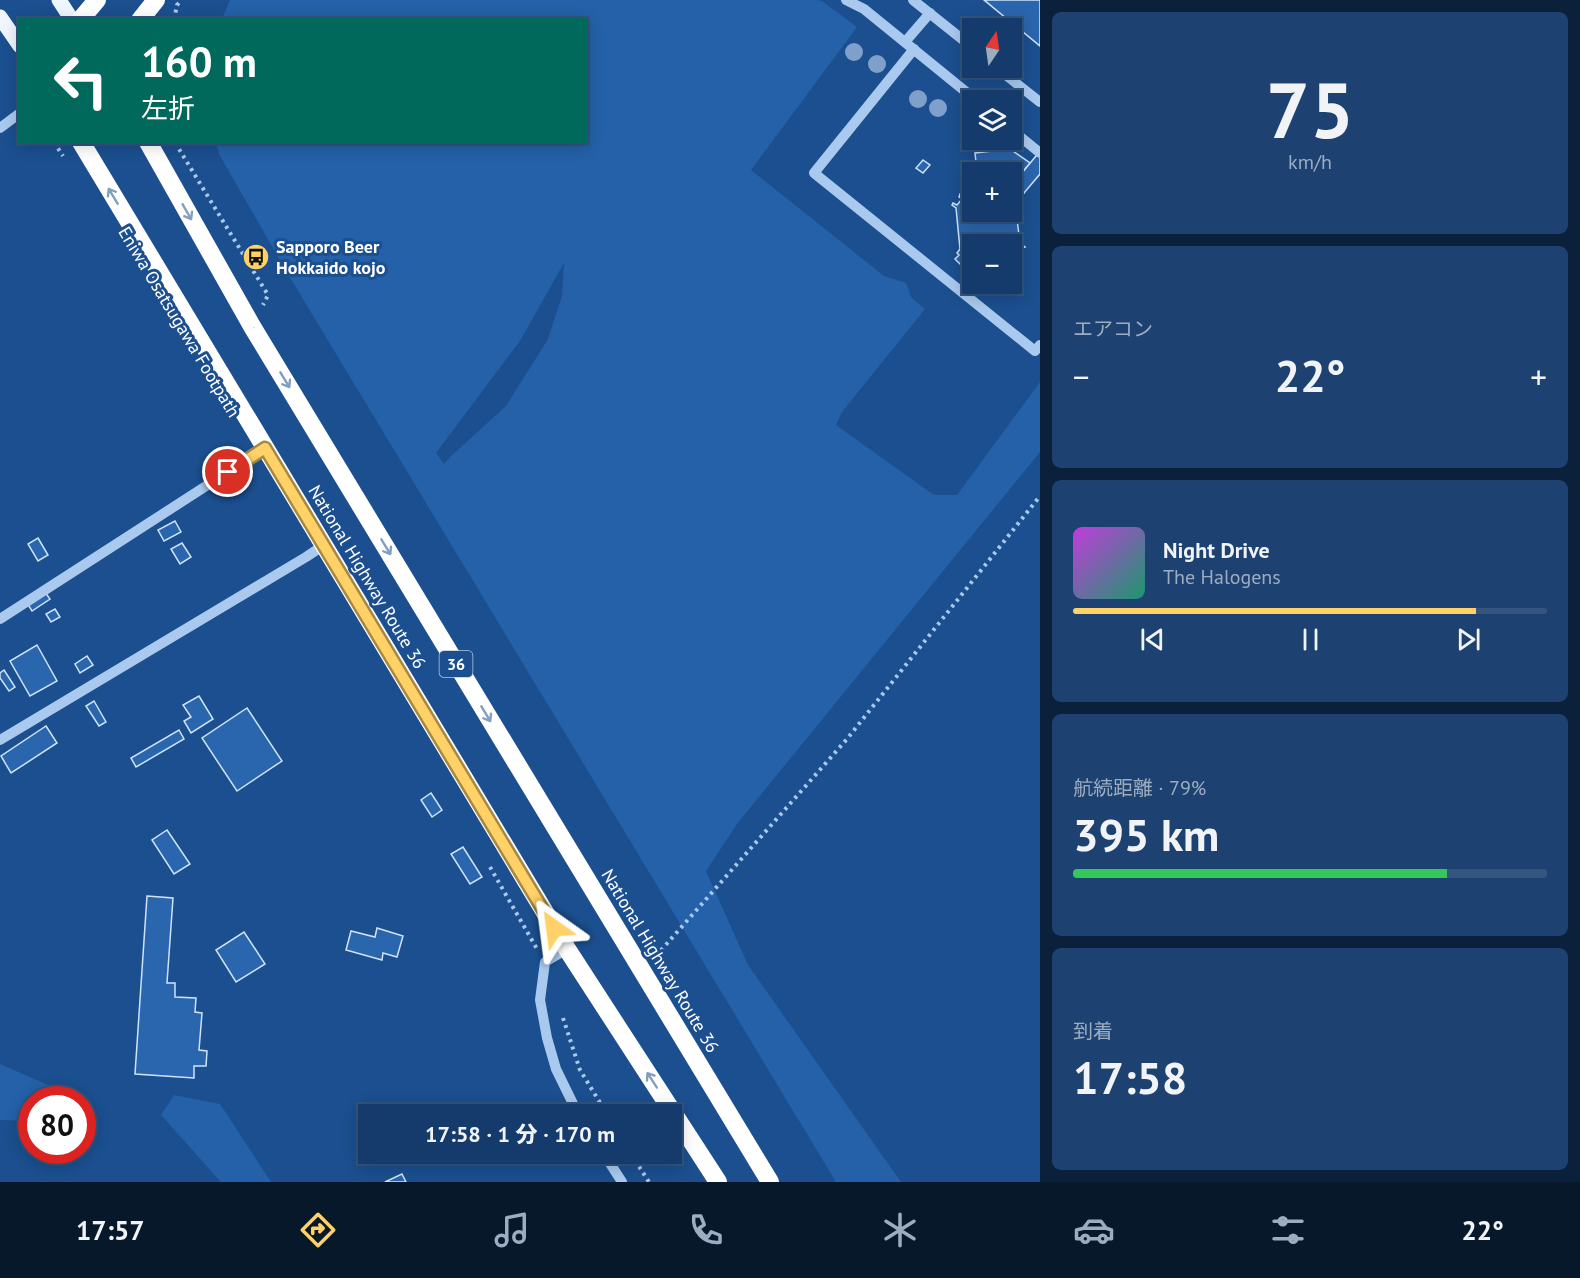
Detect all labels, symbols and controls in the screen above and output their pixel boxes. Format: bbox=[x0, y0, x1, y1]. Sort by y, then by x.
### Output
north arrow bbox=[962, 18, 1022, 78]
map controls bbox=[962, 18, 1022, 294]
text: 160 m bbox=[141, 34, 257, 89]
icon: left bbox=[42, 42, 120, 120]
text: 75 bbox=[1266, 59, 1354, 160]
button: layers bbox=[962, 90, 1022, 150]
text: 左折 bbox=[141, 91, 195, 125]
text: km/h bbox=[1288, 149, 1332, 175]
button: + bbox=[962, 162, 1022, 222]
one-way arrow bbox=[107, 188, 119, 205]
one-way arrow bbox=[182, 202, 193, 220]
street label: Eniwa Osatsugawa Footpath bbox=[113, 222, 246, 421]
button: − bbox=[962, 234, 1022, 294]
place label: Sapporo Beer Hokkaido kojo bbox=[276, 235, 386, 279]
bus stop icon: Sapporo Beer Hokkaido kojo bbox=[241, 242, 271, 272]
text: エアコン bbox=[1073, 316, 1153, 342]
text: 22° bbox=[1275, 346, 1345, 404]
text: − bbox=[1073, 355, 1090, 398]
text: + bbox=[1530, 355, 1547, 398]
one-way arrow bbox=[279, 371, 291, 388]
pin bbox=[202, 446, 253, 497]
icon: arrive bbox=[211, 455, 244, 488]
street label: National Highway Route 36 bbox=[303, 481, 431, 673]
text: Night Drive bbox=[1163, 536, 1270, 564]
one-way arrow bbox=[380, 538, 392, 555]
text: The Halogens bbox=[1163, 564, 1281, 590]
icon: previous bbox=[1136, 623, 1169, 656]
icon: pause bbox=[1294, 623, 1327, 656]
icon: next bbox=[1452, 623, 1485, 656]
road number: 36 bbox=[440, 651, 472, 677]
one-way arrow bbox=[481, 705, 493, 722]
text: 航続距離 · 79% bbox=[1073, 775, 1206, 801]
text: 395 km bbox=[1073, 805, 1219, 863]
street label: National Highway Route 36 bbox=[596, 865, 724, 1057]
position arrow bbox=[522, 896, 586, 960]
text: 到着 bbox=[1073, 1018, 1113, 1044]
text: 17:58 bbox=[1073, 1048, 1187, 1106]
one-way arrow bbox=[646, 1072, 658, 1089]
speed limit sign: 80 bbox=[18, 1086, 96, 1164]
text: 17:58 · 1 分 · 170 m bbox=[425, 1120, 615, 1148]
icon: directions bbox=[297, 1209, 339, 1251]
icon: music bbox=[491, 1209, 533, 1251]
icon: phone bbox=[685, 1209, 727, 1251]
icon: climate bbox=[879, 1209, 921, 1251]
icon: car bbox=[1073, 1209, 1115, 1251]
icon: filters bbox=[1267, 1209, 1309, 1251]
text: 17:57 bbox=[76, 1213, 145, 1247]
text: 22° bbox=[1461, 1213, 1504, 1247]

